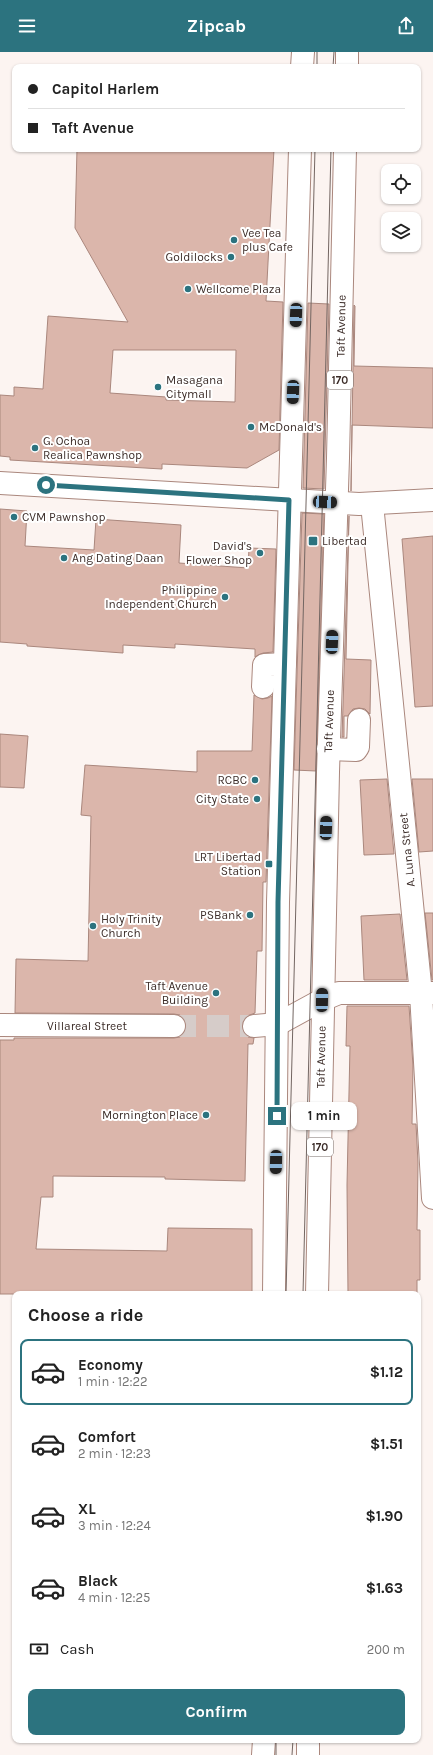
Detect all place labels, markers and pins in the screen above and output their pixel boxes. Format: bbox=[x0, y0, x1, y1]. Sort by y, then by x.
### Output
place label: Vee Tea plus Cafe bbox=[242, 226, 293, 254]
marker: Vee Tea plus Cafe bbox=[229, 235, 239, 245]
place label: Goldilocks bbox=[165, 250, 223, 264]
marker: Goldilocks bbox=[226, 252, 236, 262]
place label: Wellcome Plaza bbox=[196, 282, 281, 296]
marker: Wellcome Plaza bbox=[183, 284, 193, 294]
place label: Masagana Citymall bbox=[166, 373, 223, 401]
marker: Masagana Citymall bbox=[153, 382, 163, 392]
place label: McDonald's bbox=[259, 420, 322, 434]
marker: McDonald's bbox=[246, 422, 256, 432]
place label: G. Ochoa Realica Pawnshop bbox=[43, 434, 142, 462]
marker: G. Ochoa Realica Pawnshop bbox=[30, 443, 40, 453]
place label: CVM Pawnshop bbox=[22, 510, 105, 524]
marker: CVM Pawnshop bbox=[9, 512, 19, 522]
place label: Libertad bbox=[322, 534, 367, 548]
marker: Libertad bbox=[307, 535, 319, 547]
place label: David's Flower Shop bbox=[186, 539, 252, 567]
marker: David's Flower Shop bbox=[255, 548, 265, 558]
place label: Ang Dating Daan bbox=[72, 551, 164, 565]
marker: Ang Dating Daan bbox=[59, 553, 69, 563]
place label: Philippine Independent Church bbox=[105, 583, 217, 611]
marker: Philippine Independent Church bbox=[220, 592, 230, 602]
place label: RCBC bbox=[217, 773, 247, 787]
marker: RCBC bbox=[250, 775, 260, 785]
place label: City State bbox=[196, 792, 249, 806]
marker: City State bbox=[252, 794, 262, 804]
place label: LRT Libertad Station bbox=[194, 850, 261, 878]
marker: LRT Libertad Station bbox=[264, 859, 274, 869]
place label: PSBank bbox=[200, 908, 242, 922]
marker: PSBank bbox=[245, 910, 255, 920]
place label: Holy Trinity Church bbox=[101, 912, 162, 940]
marker: Holy Trinity Church bbox=[88, 921, 98, 931]
place label: Taft Avenue Building bbox=[145, 979, 208, 1007]
marker: Taft Avenue Building bbox=[211, 988, 221, 998]
place label: Mornington Place bbox=[102, 1108, 198, 1122]
marker: Mornington Place bbox=[201, 1110, 211, 1120]

